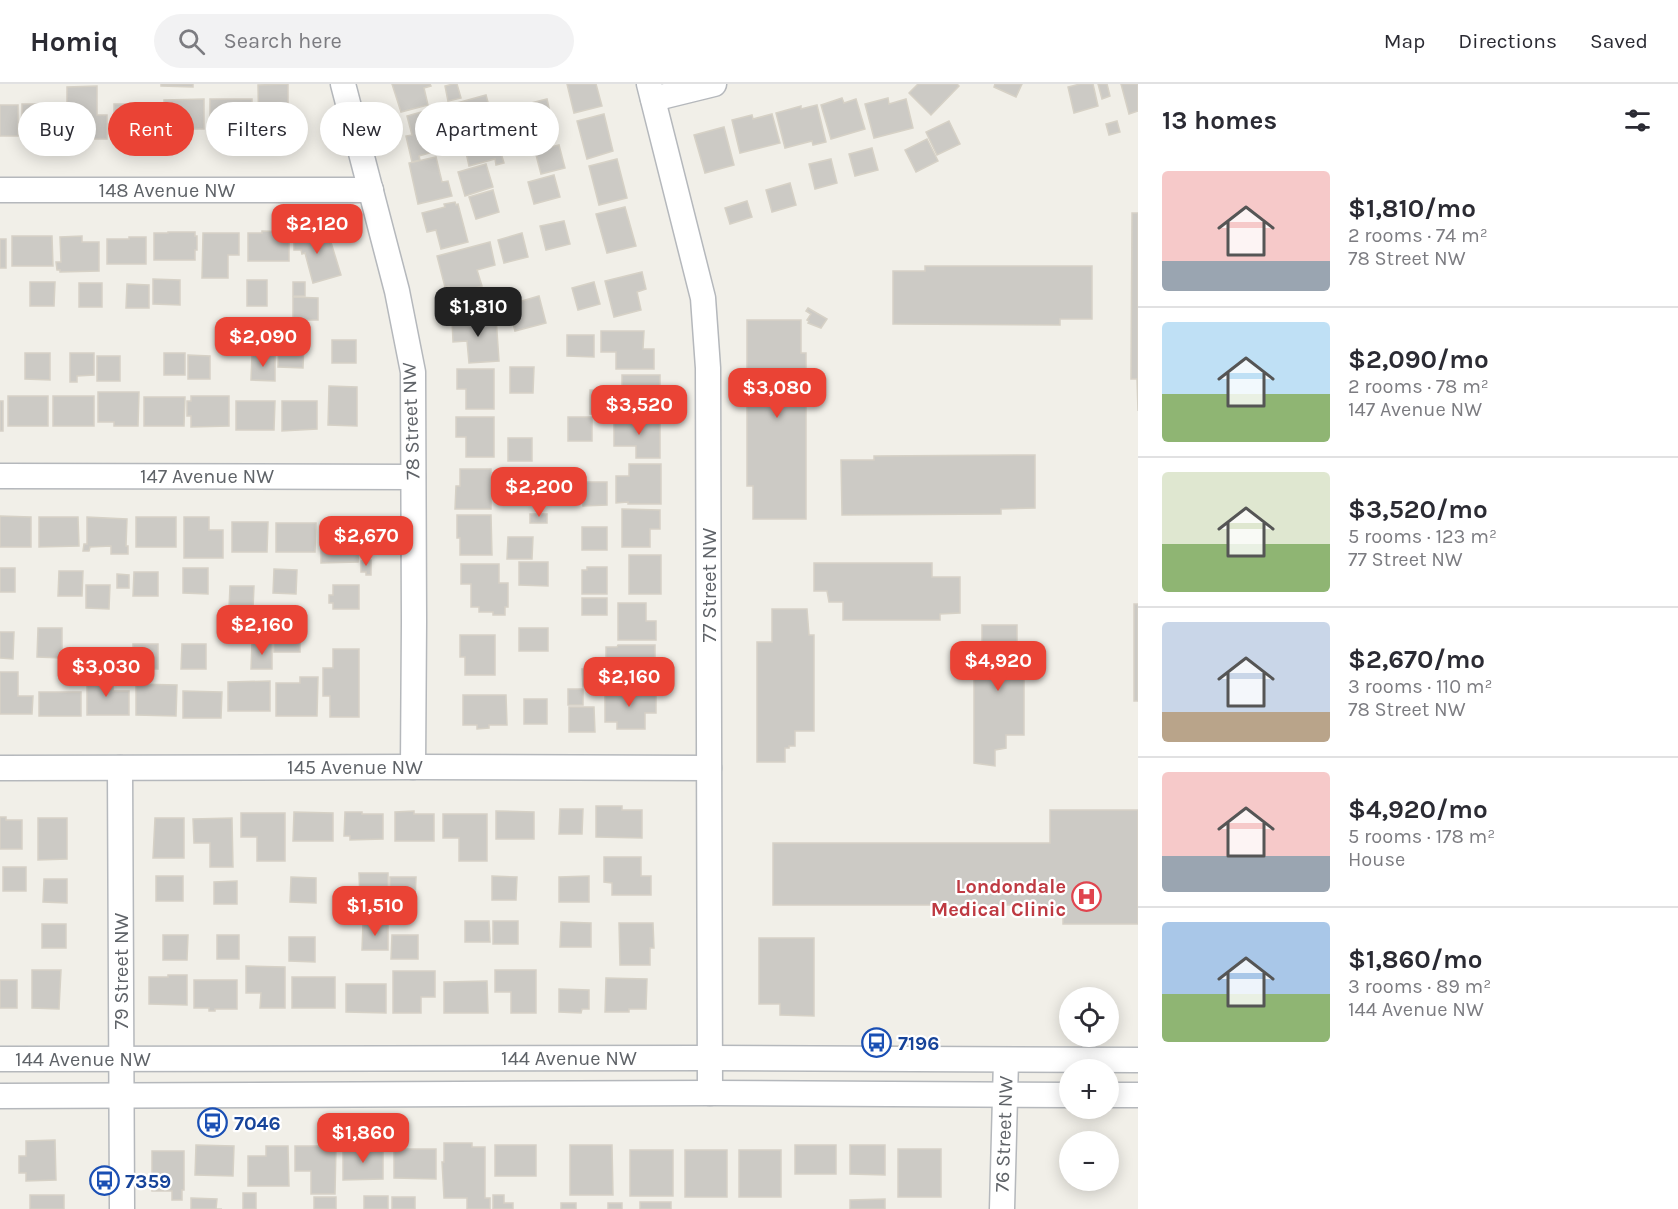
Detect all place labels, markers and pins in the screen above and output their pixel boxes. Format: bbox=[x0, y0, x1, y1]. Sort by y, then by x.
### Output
pin: $2,120 bbox=[268, 204, 366, 255]
pin: $1,810 bbox=[429, 287, 527, 338]
pin: $2,090 bbox=[214, 317, 312, 368]
pin: $3,080 bbox=[728, 368, 826, 419]
pin: $3,520 bbox=[590, 385, 688, 436]
pin: $2,200 bbox=[490, 467, 588, 518]
pin: $2,670 bbox=[317, 516, 415, 567]
pin: $2,160 bbox=[213, 605, 311, 656]
pin: $4,920 bbox=[949, 641, 1047, 692]
pin: $3,030 bbox=[57, 647, 155, 698]
pin: $2,160 bbox=[580, 657, 678, 708]
place label: Londondale Medical Clinic bbox=[931, 875, 1066, 921]
hospital icon: Londondale Medical Clinic bbox=[1071, 881, 1103, 913]
pin: $1,510 bbox=[326, 886, 424, 937]
bus stop icon: 7196 bbox=[861, 1027, 893, 1059]
place label: 7196 bbox=[898, 1032, 939, 1055]
bus stop icon: 7046 bbox=[197, 1107, 229, 1139]
place label: 7046 bbox=[234, 1112, 281, 1135]
pin: $1,860 bbox=[314, 1113, 412, 1164]
bus stop icon: 7359 bbox=[88, 1165, 120, 1197]
place label: 7359 bbox=[125, 1170, 171, 1193]

